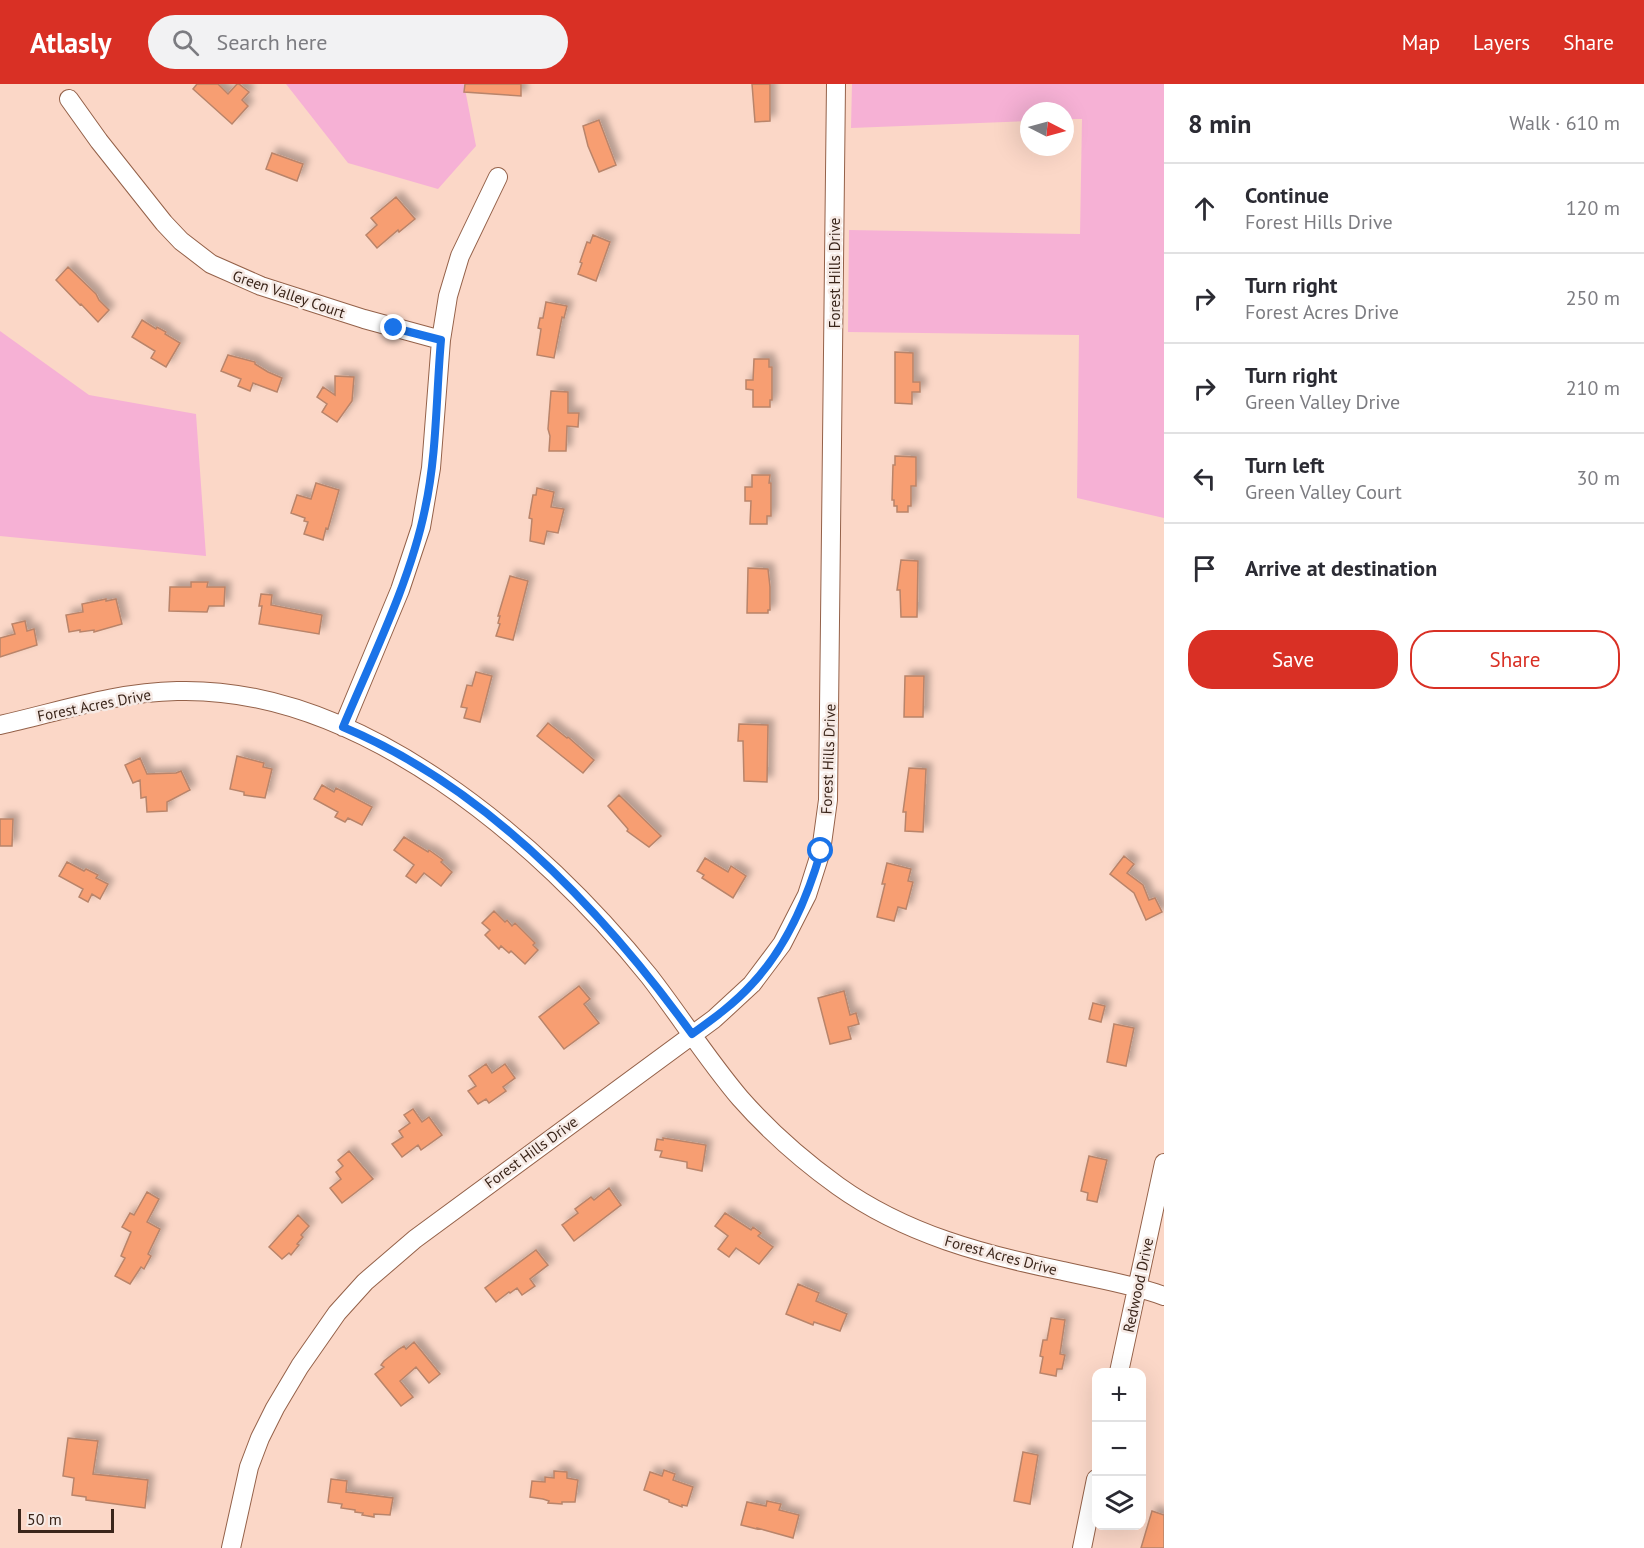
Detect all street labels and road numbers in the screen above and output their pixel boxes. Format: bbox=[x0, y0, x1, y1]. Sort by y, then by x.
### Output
street label: Forest Hills Drive bbox=[825, 218, 844, 328]
street label: Green Valley Court bbox=[230, 266, 348, 322]
street label: Forest Acres Drive bbox=[36, 685, 152, 725]
street label: Forest Hills Drive bbox=[817, 703, 839, 815]
street label: Forest Hills Drive bbox=[481, 1112, 581, 1192]
street label: Forest Acres Drive bbox=[943, 1231, 1059, 1279]
street label: Redwood Drive bbox=[1119, 1236, 1157, 1334]

